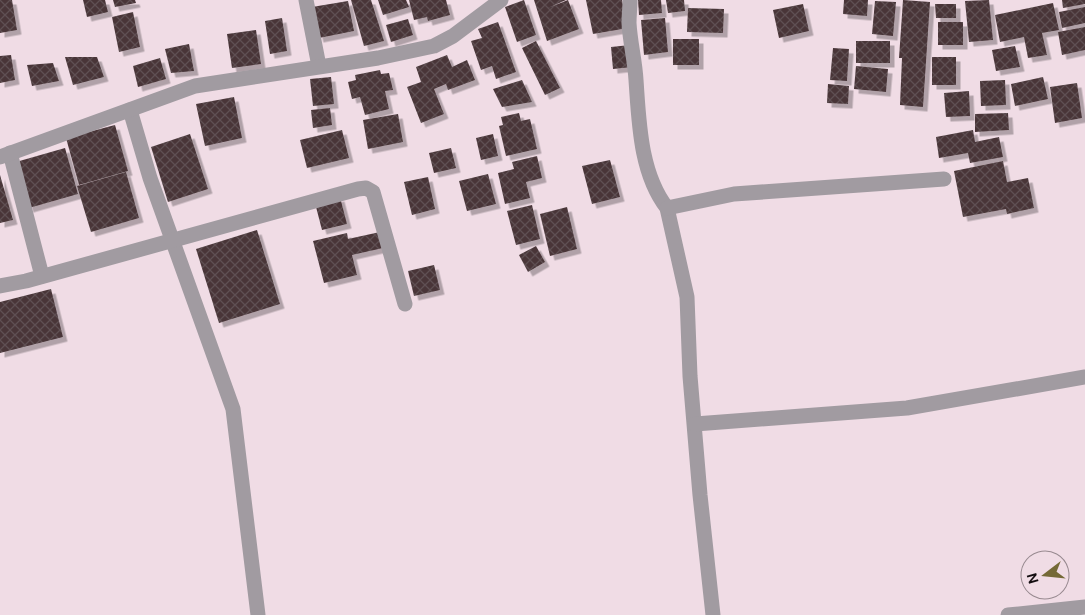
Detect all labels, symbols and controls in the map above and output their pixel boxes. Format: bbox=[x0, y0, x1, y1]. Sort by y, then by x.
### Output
north arrow bbox=[1020, 550, 1070, 600]
text: N bbox=[1022, 571, 1043, 586]

